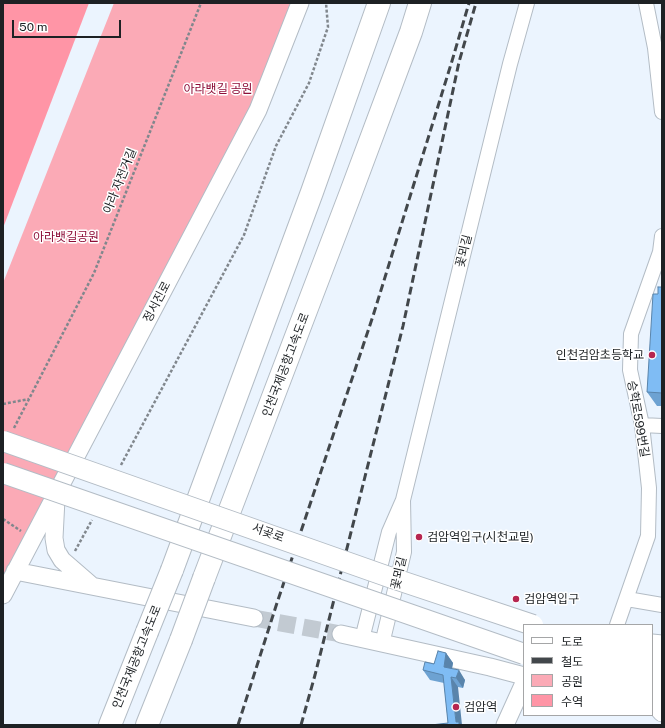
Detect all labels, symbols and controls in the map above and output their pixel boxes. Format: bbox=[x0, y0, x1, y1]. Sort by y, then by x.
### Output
scale bar bbox=[14, 12, 123, 38]
text: 50 m bbox=[19, 20, 47, 34]
park label: 아라뱃길 공원 bbox=[183, 82, 253, 96]
street label: 아라 자전거길 bbox=[100, 146, 140, 216]
park label: 아라뱃길공원 bbox=[33, 230, 99, 244]
street label: 꽃뫼길 bbox=[453, 233, 475, 269]
street label: 정서진로 bbox=[140, 279, 174, 325]
street label: 인천국제공항고속도로 bbox=[259, 311, 313, 419]
place label: 인천검암초등학교 bbox=[556, 348, 644, 362]
marker: 인천검암초등학교 bbox=[647, 350, 657, 360]
street label: 승학로599번길 bbox=[624, 379, 652, 459]
street label: 서곶로 bbox=[250, 521, 286, 545]
place label: 검암역입구(시천교밑) bbox=[427, 530, 534, 544]
marker: 검암역입구(시천교밑) bbox=[414, 532, 424, 542]
street label: 꽃뫼길 bbox=[388, 555, 410, 591]
place label: 검암역입구 bbox=[524, 592, 579, 606]
marker: 검암역입구 bbox=[511, 594, 521, 604]
street label: 인천국제공항고속도로 bbox=[110, 603, 164, 711]
legend bbox=[523, 624, 653, 716]
text: 도로 bbox=[561, 635, 583, 649]
text: 철도 bbox=[561, 655, 583, 669]
text: 공원 bbox=[561, 675, 583, 689]
text: 수역 bbox=[561, 695, 583, 709]
place label: 검암역 bbox=[464, 700, 497, 714]
marker: 검암역 bbox=[451, 702, 461, 712]

